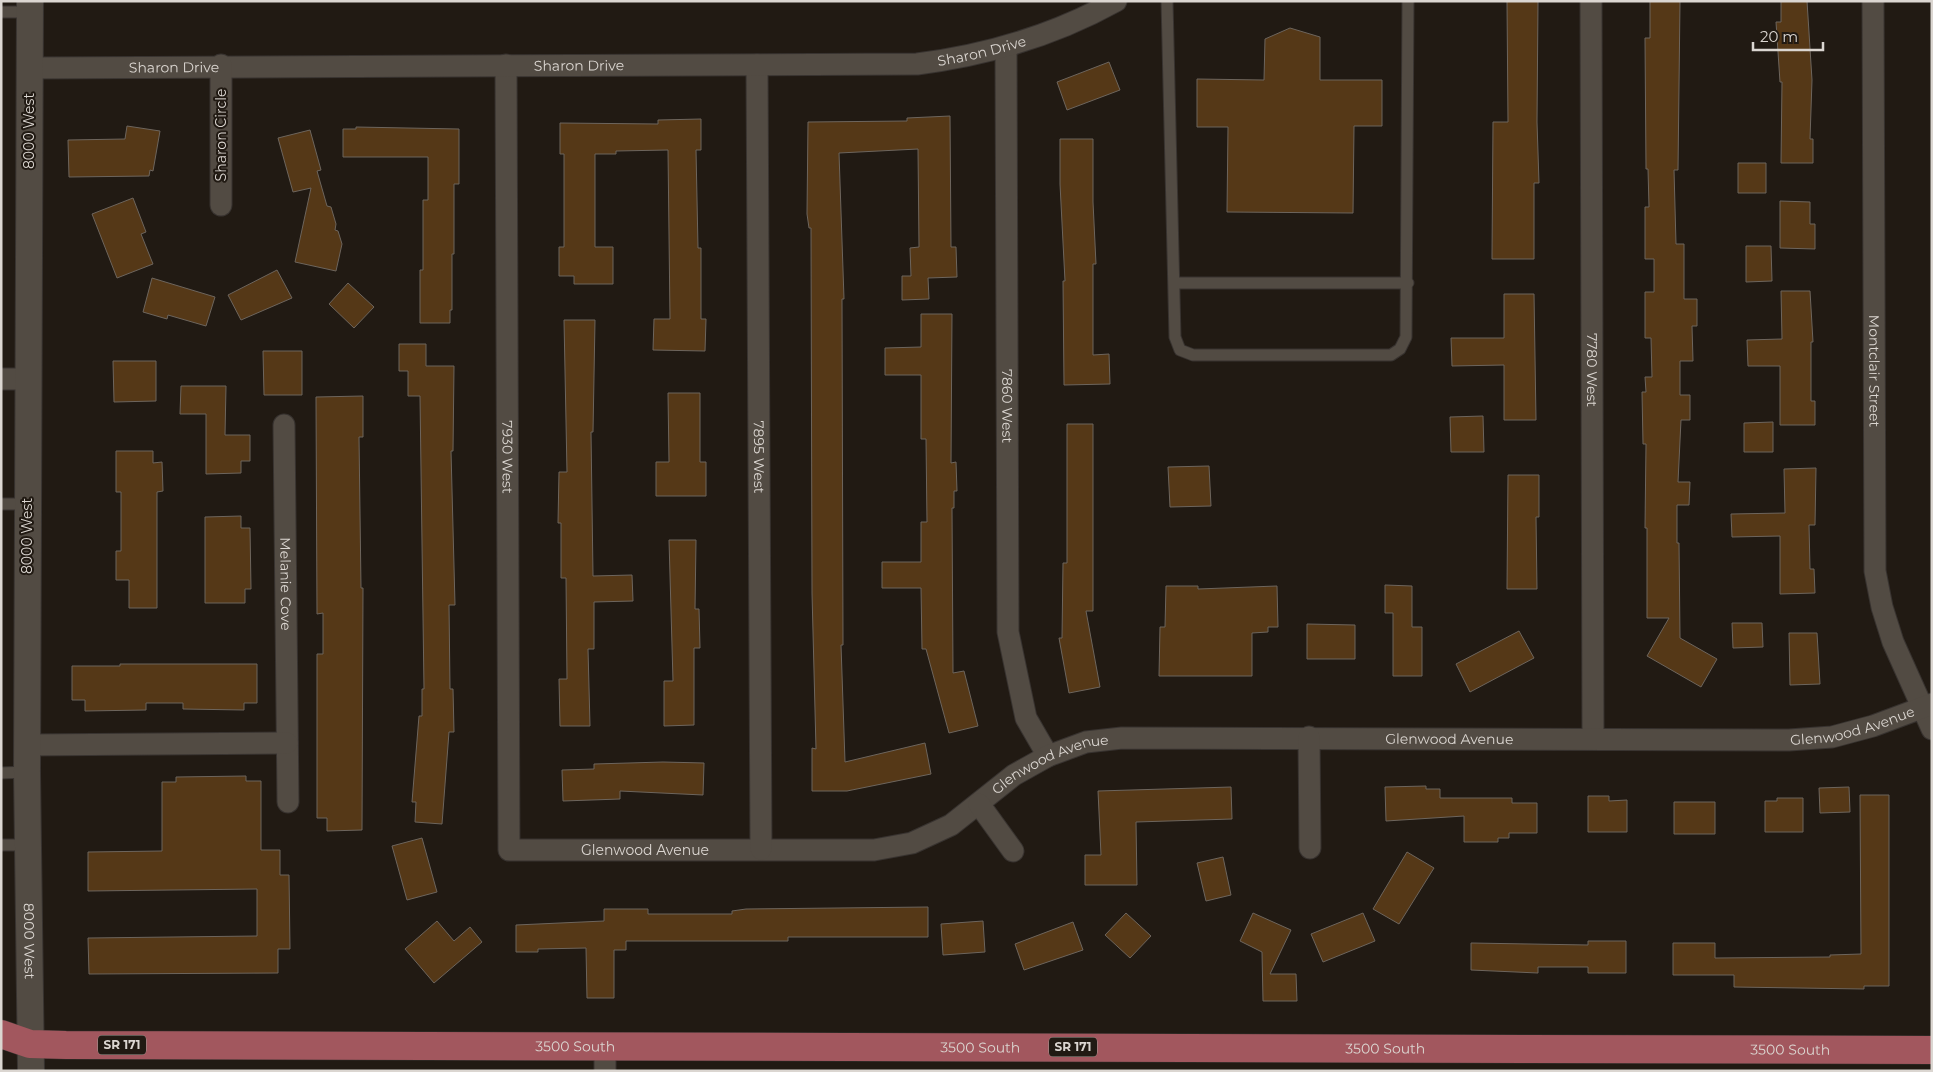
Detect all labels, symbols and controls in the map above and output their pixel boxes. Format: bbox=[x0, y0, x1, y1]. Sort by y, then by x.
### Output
scale bar bbox=[1753, 20, 1823, 52]
text: 20 m bbox=[1760, 27, 1798, 46]
street label: Sharon Drive bbox=[936, 32, 1028, 70]
street label: Sharon Drive bbox=[534, 56, 624, 75]
street label: Sharon Drive bbox=[129, 58, 219, 77]
street label: Sharon Circle bbox=[212, 89, 230, 181]
street label: 8000 West bbox=[20, 93, 38, 169]
street label: Montclair Street bbox=[1865, 315, 1883, 428]
street label: 7780 West bbox=[1583, 333, 1601, 407]
street label: 7860 West bbox=[998, 369, 1016, 443]
street label: 7930 West bbox=[498, 420, 517, 494]
street label: 7895 West bbox=[750, 421, 768, 494]
street label: 8000 West bbox=[18, 498, 36, 574]
street label: Melanie Cove bbox=[276, 537, 295, 631]
street label: Glenwood Avenue bbox=[1790, 702, 1917, 749]
street label: Glenwood Avenue bbox=[1385, 730, 1513, 748]
street label: Glenwood Avenue bbox=[988, 731, 1109, 798]
street label: Glenwood Avenue bbox=[581, 841, 709, 859]
street label: 8000 West bbox=[20, 903, 39, 980]
road number: SR 171 bbox=[98, 1036, 146, 1054]
street label: 3500 South bbox=[535, 1037, 615, 1055]
street label: 3500 South bbox=[940, 1038, 1020, 1057]
road number: SR 171 bbox=[1049, 1038, 1097, 1056]
street label: 3500 South bbox=[1345, 1039, 1425, 1058]
street label: 3500 South bbox=[1750, 1041, 1830, 1059]

